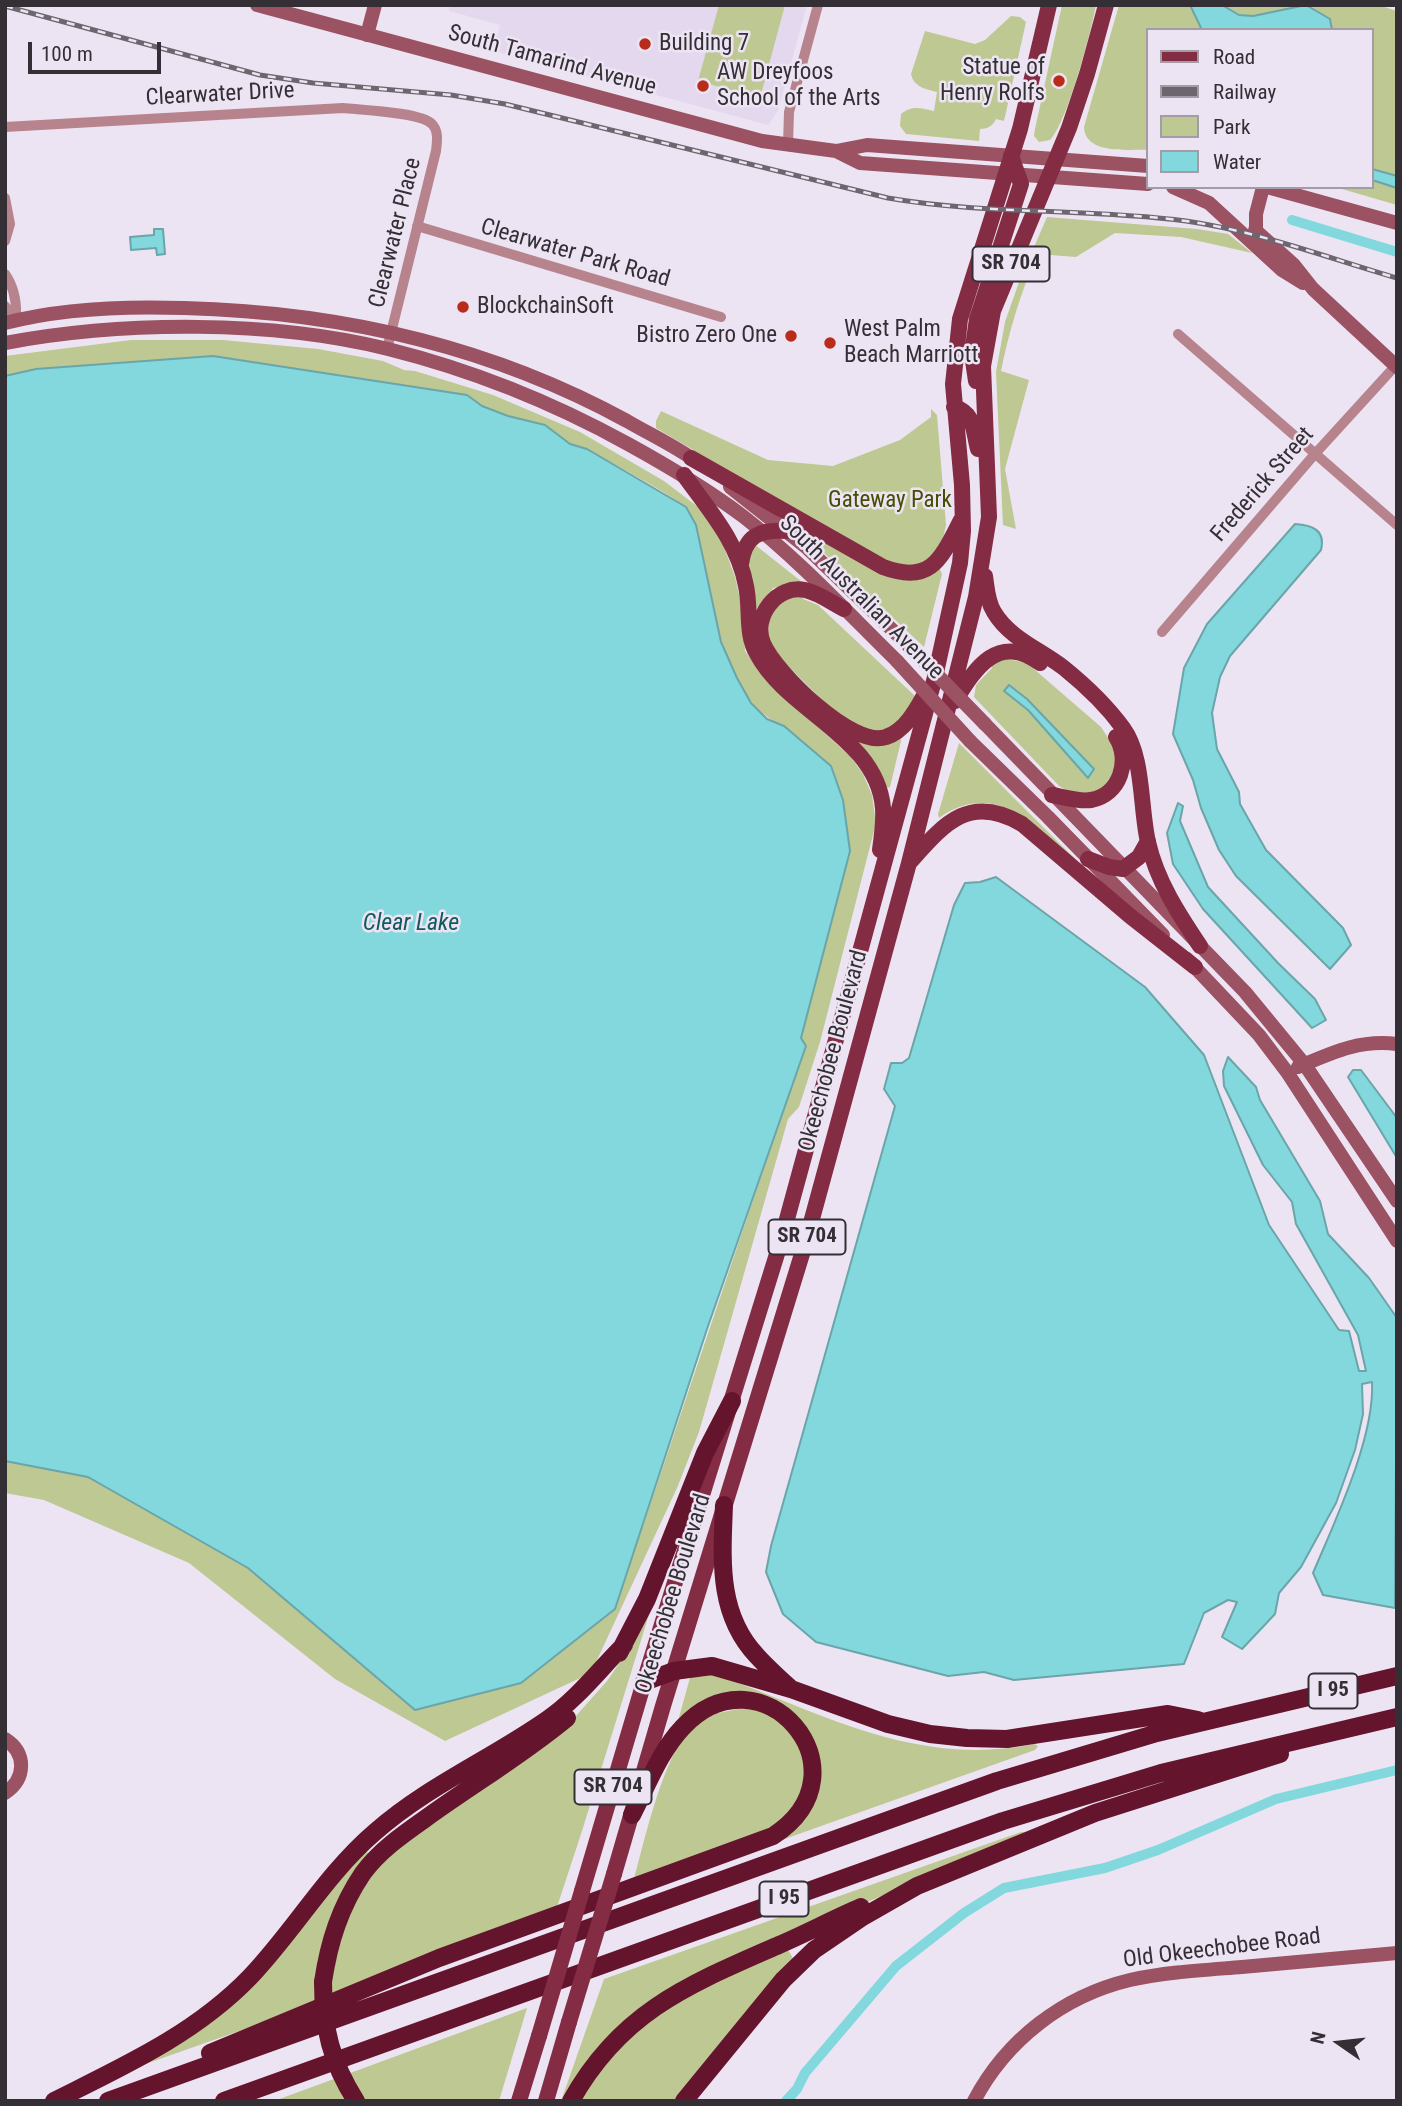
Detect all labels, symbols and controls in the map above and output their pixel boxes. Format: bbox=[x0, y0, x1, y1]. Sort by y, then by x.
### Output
street label: South Tamarind Avenue bbox=[445, 20, 659, 102]
scale bar bbox=[32, 28, 164, 72]
legend bbox=[1146, 28, 1374, 189]
place label: Building 7 bbox=[659, 30, 749, 58]
marker: Building 7 bbox=[637, 36, 653, 52]
text: 100 m bbox=[41, 42, 93, 66]
text: Road bbox=[1213, 45, 1255, 69]
place label: Statue of Henry Rolfs bbox=[940, 54, 1045, 108]
place label: AW Dreyfoos School of the Arts bbox=[717, 59, 881, 113]
marker: Statue of Henry Rolfs bbox=[1051, 73, 1067, 89]
street label: Clearwater Drive bbox=[145, 77, 295, 113]
marker: AW Dreyfoos School of the Arts bbox=[695, 78, 711, 94]
text: Railway bbox=[1213, 80, 1276, 104]
text: Park bbox=[1213, 115, 1250, 139]
text: Water bbox=[1213, 150, 1261, 174]
street label: Clearwater Place bbox=[364, 155, 428, 311]
street label: Clearwater Park Road bbox=[477, 214, 673, 294]
road number: SR 704 bbox=[972, 246, 1050, 282]
place label: BlockchainSoft bbox=[477, 293, 614, 321]
marker: BlockchainSoft bbox=[455, 299, 471, 315]
place label: West Palm Beach Marriott bbox=[844, 316, 978, 370]
place label: Bistro Zero One bbox=[636, 322, 777, 350]
marker: Bistro Zero One bbox=[783, 328, 799, 344]
marker: West Palm Beach Marriott bbox=[822, 335, 838, 351]
street label: Frederick Street bbox=[1206, 422, 1320, 548]
park label: Gateway Park bbox=[828, 487, 952, 515]
street label: South Australian Avenue bbox=[773, 510, 949, 686]
water label: Clear Lake bbox=[363, 910, 459, 938]
street label: Okeechobee Boulevard bbox=[794, 947, 874, 1155]
road number: SR 704 bbox=[768, 1220, 846, 1254]
street label: Okeechobee Boulevard bbox=[631, 1491, 717, 1697]
road number: I 95 bbox=[1308, 1674, 1358, 1708]
road number: SR 704 bbox=[574, 1770, 652, 1804]
road number: I 95 bbox=[760, 1882, 808, 1916]
street label: Old Okeechobee Road bbox=[1122, 1923, 1322, 1975]
north arrow bbox=[1304, 2008, 1374, 2078]
text: N bbox=[1306, 2029, 1331, 2046]

